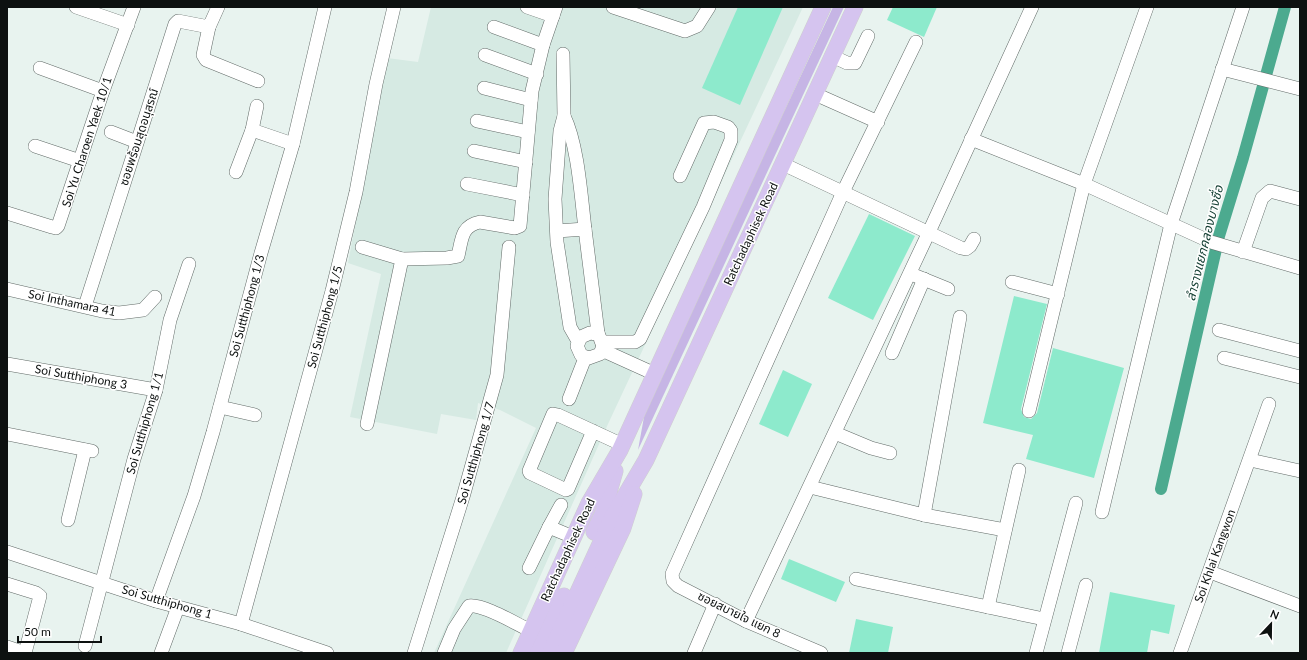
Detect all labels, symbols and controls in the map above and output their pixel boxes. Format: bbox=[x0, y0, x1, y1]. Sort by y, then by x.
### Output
street label: Soi Yu Charoen Yaek 10/1 bbox=[58, 75, 115, 209]
street label: ซอยพร้อมสุดอนุสรณ์ bbox=[116, 86, 161, 187]
street label: Ratchadaphisek Road bbox=[720, 180, 781, 288]
water label: ลำรางแยกคลองบางซื่อ bbox=[1181, 183, 1226, 302]
street label: Soi Sutthiphong 1/3 bbox=[226, 253, 267, 359]
street label: Soi Sutthiphong 1/5 bbox=[304, 264, 345, 370]
street label: Soi Inthamara 41 bbox=[27, 286, 117, 319]
street label: Soi Sutthiphong 3 bbox=[34, 361, 128, 392]
street label: Soi Sutthiphong 1/1 bbox=[123, 370, 166, 476]
street label: Soi Sutthiphong 1/7 bbox=[454, 400, 497, 506]
street label: Ratchadaphisek Road bbox=[537, 496, 598, 604]
street label: Soi Khlai Kangwon bbox=[1191, 507, 1238, 605]
street label: Soi Sutthiphong 1 bbox=[120, 581, 214, 622]
street label: ซอยสบายใจ แยก 8 bbox=[695, 588, 783, 641]
north arrow bbox=[1251, 604, 1291, 644]
text: N bbox=[1269, 607, 1281, 622]
scale bar bbox=[18, 618, 101, 644]
text: 50 m bbox=[24, 624, 51, 639]

